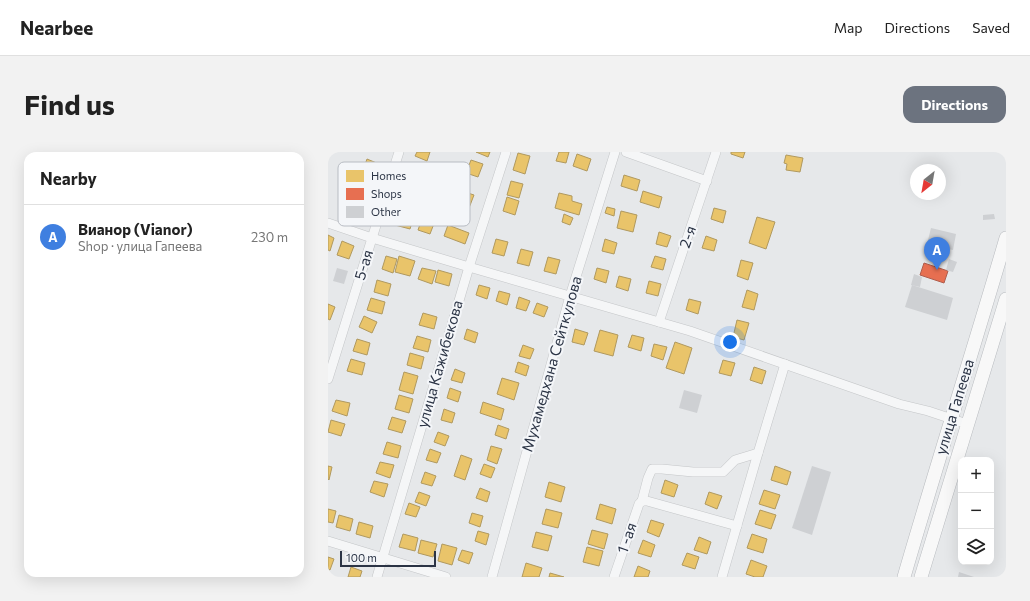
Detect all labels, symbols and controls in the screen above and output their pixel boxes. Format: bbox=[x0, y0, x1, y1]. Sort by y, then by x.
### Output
text: Nearbee bbox=[20, 16, 93, 39]
text: Map bbox=[834, 19, 863, 36]
text: Directions bbox=[885, 19, 950, 36]
text: Saved bbox=[972, 19, 1010, 36]
button: Directions bbox=[903, 86, 1006, 123]
text: Find us bbox=[24, 87, 115, 121]
legend bbox=[338, 162, 470, 226]
north arrow bbox=[910, 164, 946, 200]
text: Nearby bbox=[40, 168, 97, 189]
text: Homes bbox=[371, 169, 406, 182]
text: Shops bbox=[371, 187, 402, 200]
text: Other bbox=[371, 205, 402, 218]
text: Вианор (Vianor) bbox=[78, 220, 193, 238]
street label: 2-я bbox=[675, 223, 699, 250]
text: A bbox=[48, 229, 58, 245]
text: 230 m bbox=[251, 229, 288, 245]
pin: A bbox=[924, 237, 950, 270]
text: Shop · улица Гапеева bbox=[78, 238, 202, 254]
street label: 5-ая bbox=[350, 247, 376, 282]
street label: Мухамедхана Сейткулова bbox=[517, 274, 585, 454]
street label: улица Кажибекова bbox=[412, 298, 466, 429]
your location bbox=[720, 332, 740, 352]
street label: улица Гапеева bbox=[931, 357, 977, 457]
map controls bbox=[958, 457, 994, 565]
button: + bbox=[958, 457, 994, 493]
button: − bbox=[958, 493, 994, 529]
street label: 1 -ая bbox=[612, 520, 640, 555]
button: layers bbox=[958, 529, 994, 565]
scale bar bbox=[340, 549, 436, 568]
text: 100 m bbox=[346, 551, 377, 564]

